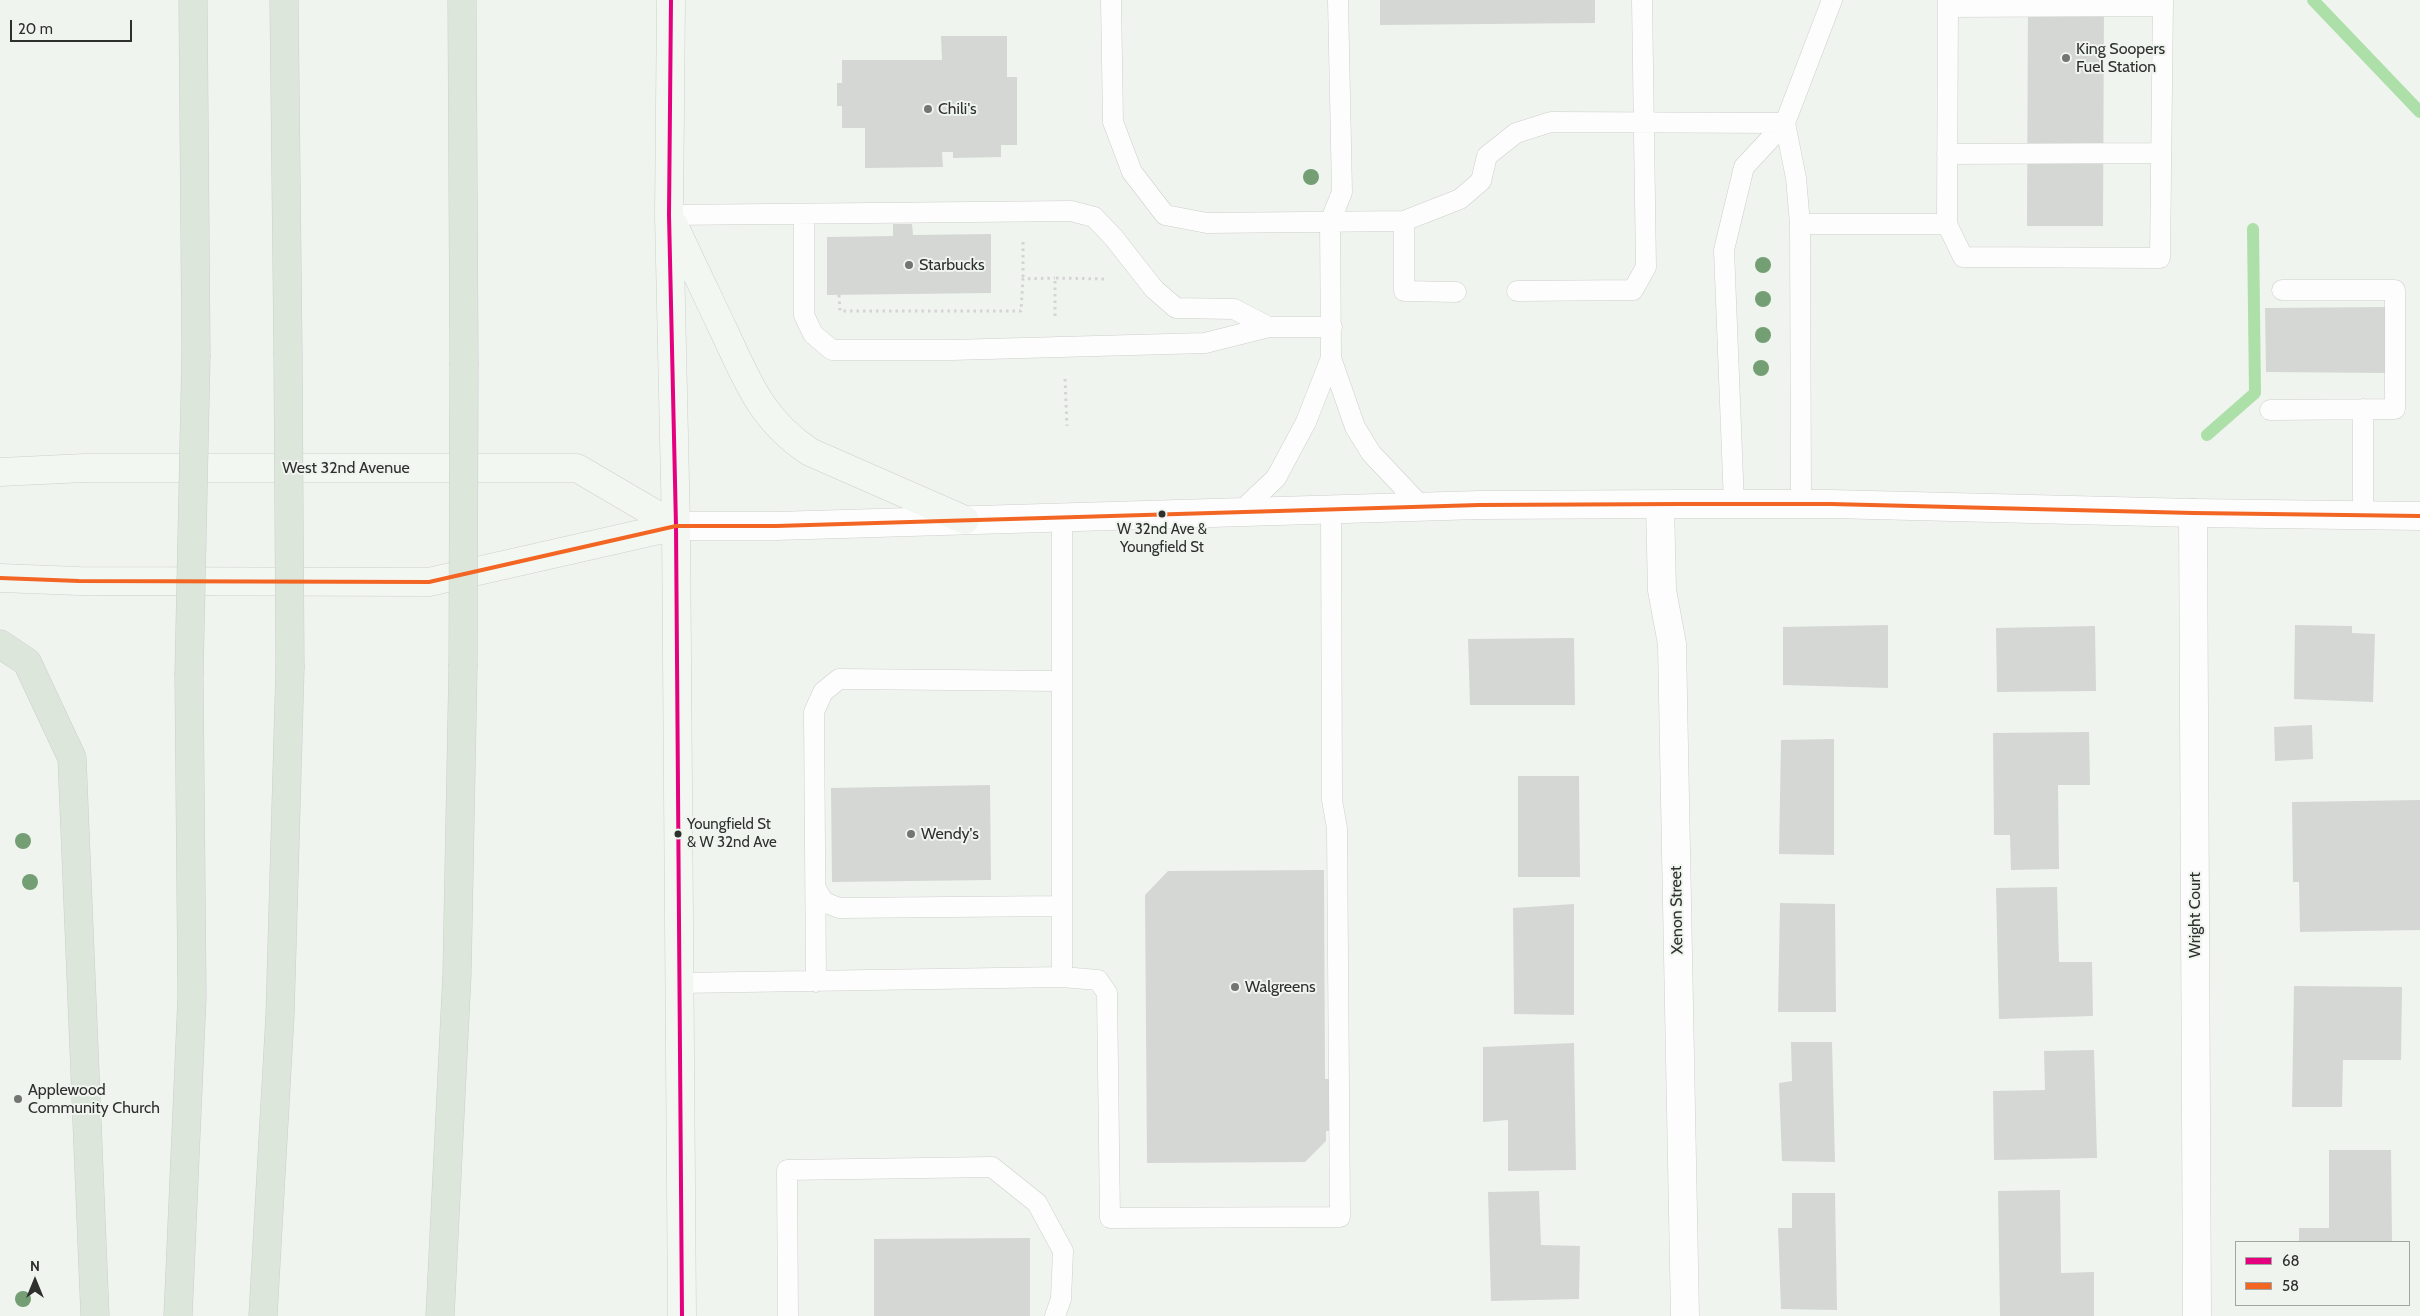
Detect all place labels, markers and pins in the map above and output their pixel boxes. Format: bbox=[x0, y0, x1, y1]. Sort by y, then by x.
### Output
place label: King Soopers Fuel Station bbox=[2076, 39, 2165, 77]
marker: King Soopers Fuel Station bbox=[2060, 52, 2072, 64]
place label: Chili's bbox=[938, 99, 977, 119]
marker: Chili's bbox=[922, 103, 934, 115]
place label: Starbucks bbox=[919, 255, 985, 275]
marker: Starbucks bbox=[903, 259, 915, 271]
marker: W 32nd Ave & Youngfield St bbox=[1157, 509, 1167, 519]
place label: W 32nd Ave & Youngfield St bbox=[1117, 521, 1207, 556]
place label: Youngfield St & W 32nd Ave bbox=[687, 816, 777, 851]
place label: Wendy's bbox=[921, 824, 979, 844]
marker: Wendy's bbox=[905, 828, 917, 840]
marker: Youngfield St & W 32nd Ave bbox=[673, 829, 683, 839]
place label: Walgreens bbox=[1245, 977, 1316, 997]
marker: Walgreens bbox=[1229, 981, 1241, 993]
place label: Applewood Community Church bbox=[28, 1080, 160, 1118]
marker: Applewood Community Church bbox=[12, 1093, 24, 1105]

